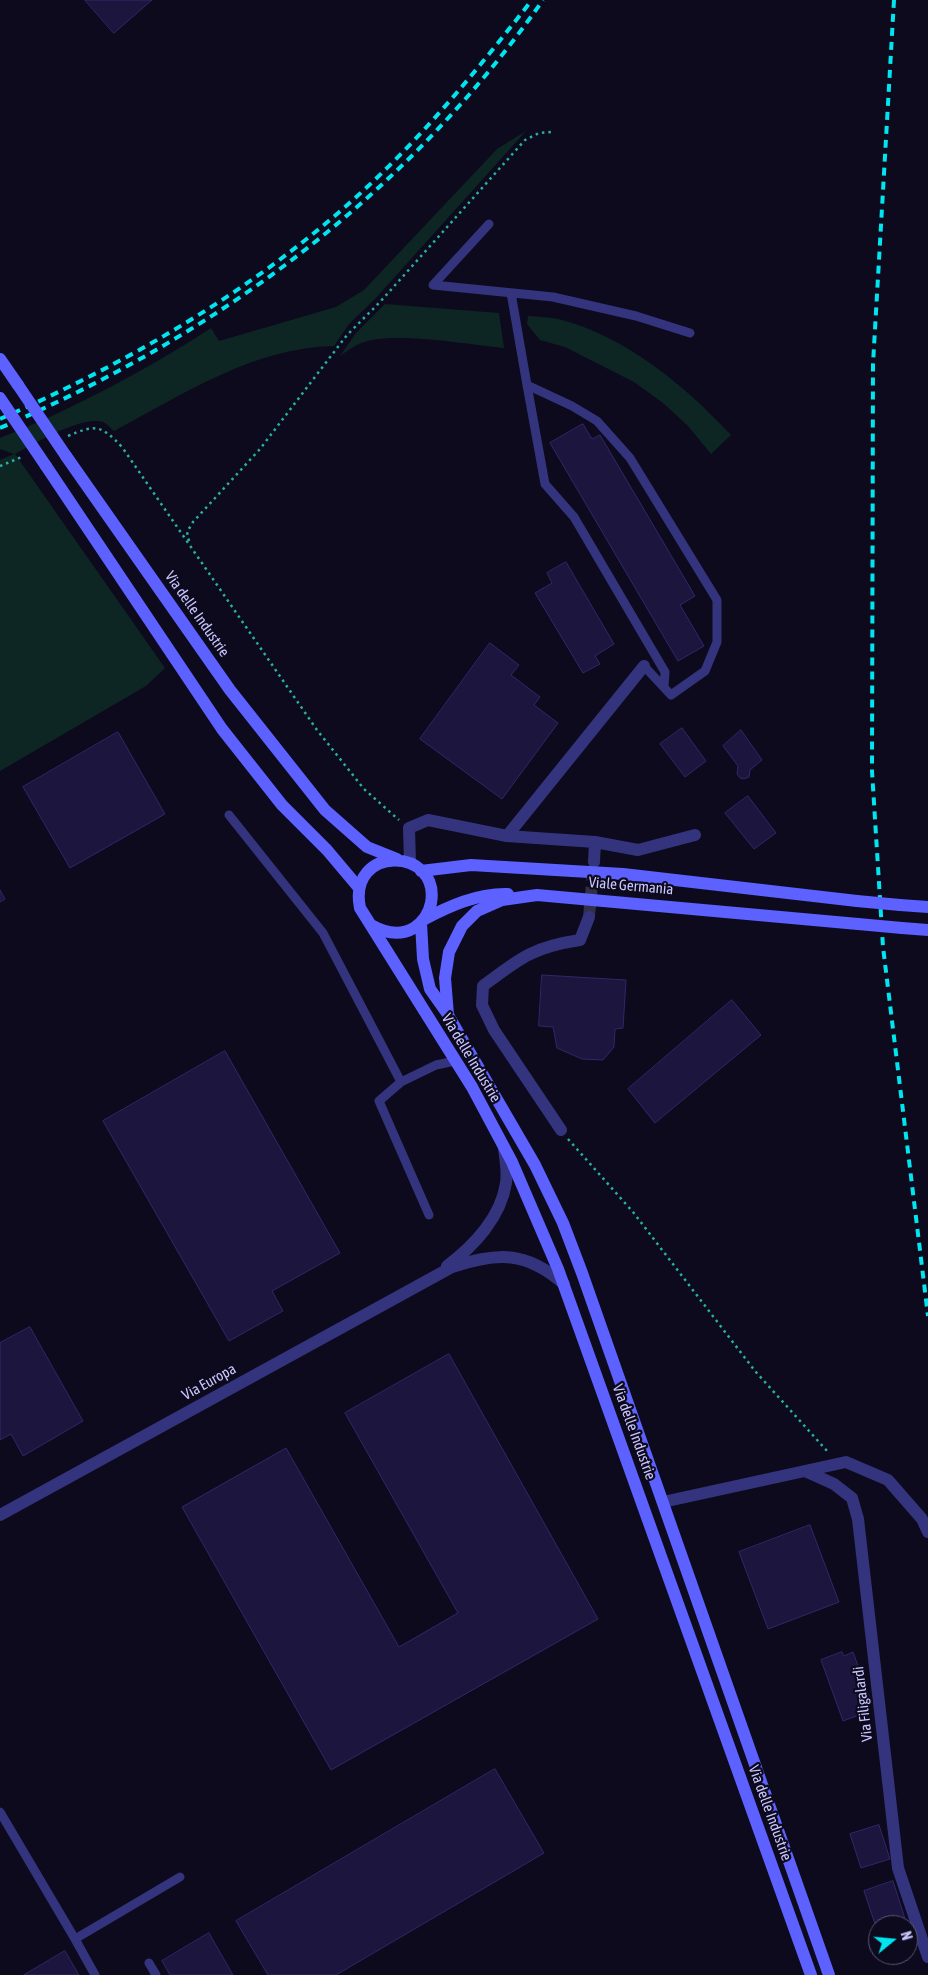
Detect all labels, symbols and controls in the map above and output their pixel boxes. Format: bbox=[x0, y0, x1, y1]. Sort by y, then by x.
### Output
street label: Via delle Industrie bbox=[161, 568, 233, 660]
street label: Viale Germania bbox=[588, 873, 674, 899]
street label: Via delle Industrie bbox=[437, 1010, 505, 1106]
street label: Via Europa bbox=[179, 1360, 239, 1404]
street label: Via delle Industrie bbox=[608, 1382, 660, 1482]
street label: Via Filigalardi bbox=[849, 1665, 877, 1743]
street label: Via delle Industrie bbox=[744, 1763, 796, 1863]
north arrow bbox=[868, 1915, 918, 1965]
text: N bbox=[898, 1930, 915, 1942]

